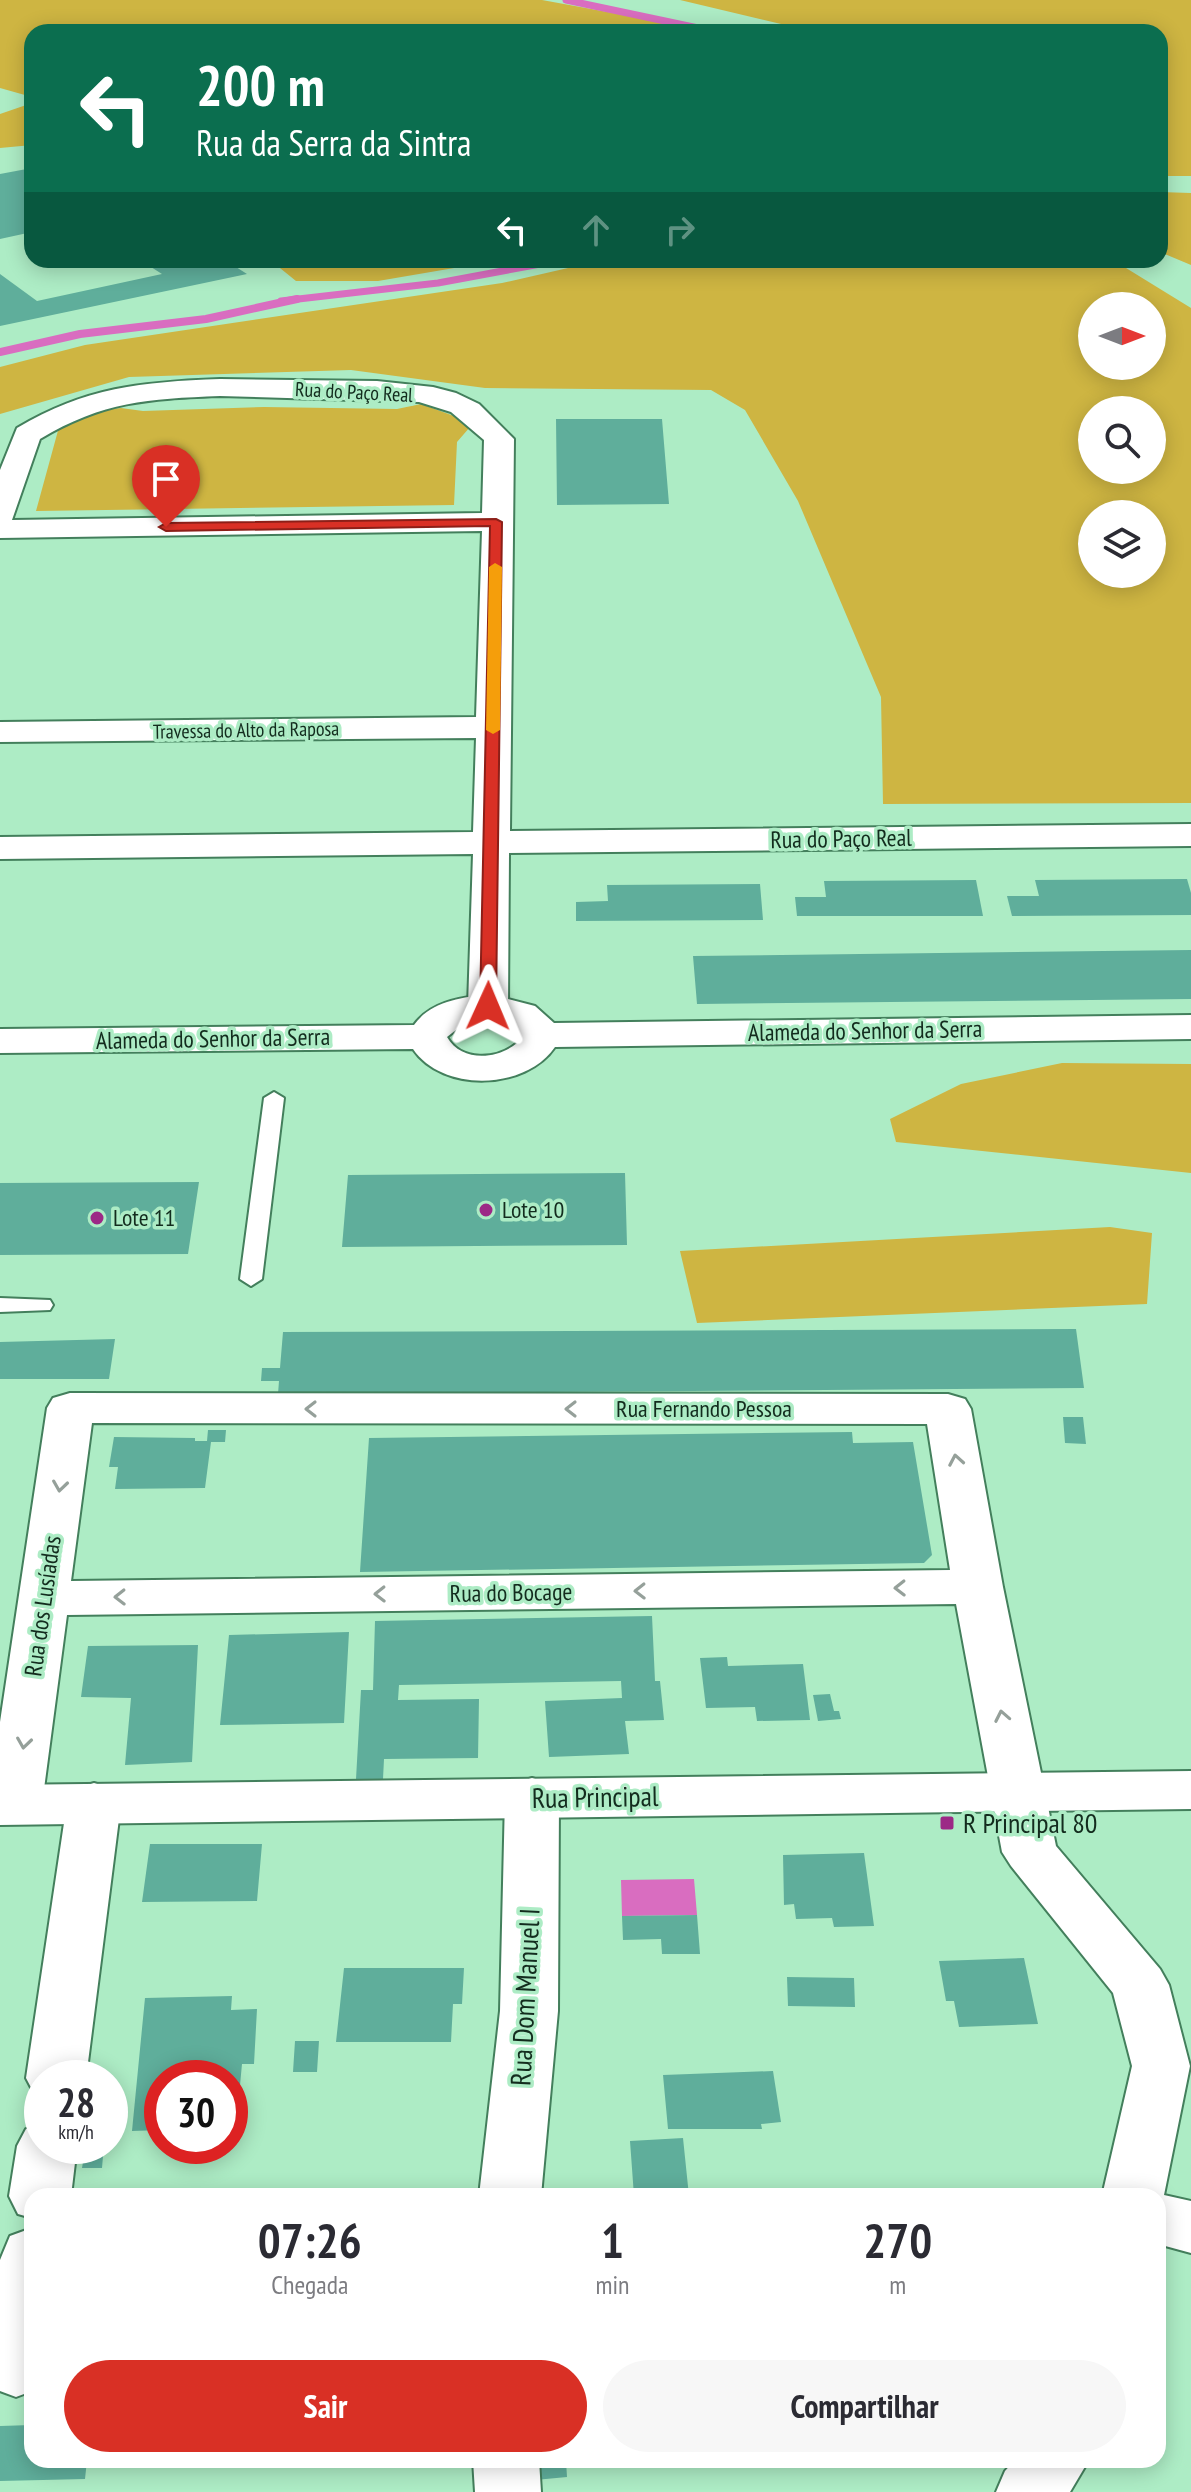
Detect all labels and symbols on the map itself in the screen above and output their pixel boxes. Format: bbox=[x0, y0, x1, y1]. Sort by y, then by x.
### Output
north arrow bbox=[1078, 292, 1166, 380]
street label: Rua do Paço Real bbox=[294, 376, 414, 408]
pin bbox=[132, 445, 200, 527]
street label: Travessa do Alto da Raposa bbox=[153, 715, 339, 745]
street label: Rua do Paço Real bbox=[770, 822, 912, 855]
position arrow bbox=[446, 964, 530, 1048]
street label: Alameda do Senhor da Serra bbox=[748, 1013, 982, 1048]
street label: Alameda do Senhor da Serra bbox=[96, 1021, 330, 1056]
place label: Lote 10 bbox=[502, 1194, 564, 1225]
marker: Lote 10 bbox=[477, 1201, 495, 1219]
place label: Lote 11 bbox=[113, 1202, 175, 1233]
marker: Lote 11 bbox=[88, 1209, 106, 1227]
street label: Rua Fernando Pessoa bbox=[616, 1393, 792, 1424]
one-way arrow bbox=[304, 1400, 317, 1418]
one-way arrow bbox=[564, 1400, 577, 1418]
one-way arrow bbox=[948, 1453, 965, 1466]
one-way arrow bbox=[52, 1479, 69, 1493]
street label: Rua dos Lusíadas bbox=[17, 1534, 68, 1678]
street label: Rua do Bocage bbox=[449, 1576, 573, 1609]
one-way arrow bbox=[893, 1580, 906, 1597]
one-way arrow bbox=[633, 1582, 646, 1600]
one-way arrow bbox=[373, 1585, 386, 1603]
one-way arrow bbox=[113, 1588, 126, 1606]
one-way arrow bbox=[994, 1709, 1011, 1722]
one-way arrow bbox=[16, 1736, 33, 1750]
street label: Rua Principal bbox=[531, 1777, 659, 1816]
place label: R Principal 80 bbox=[963, 1804, 1097, 1841]
marker: R Principal 80 bbox=[938, 1814, 956, 1832]
street label: Rua Dom Manuel I bbox=[501, 1907, 548, 2087]
speed limit sign: 30 bbox=[144, 2060, 248, 2164]

